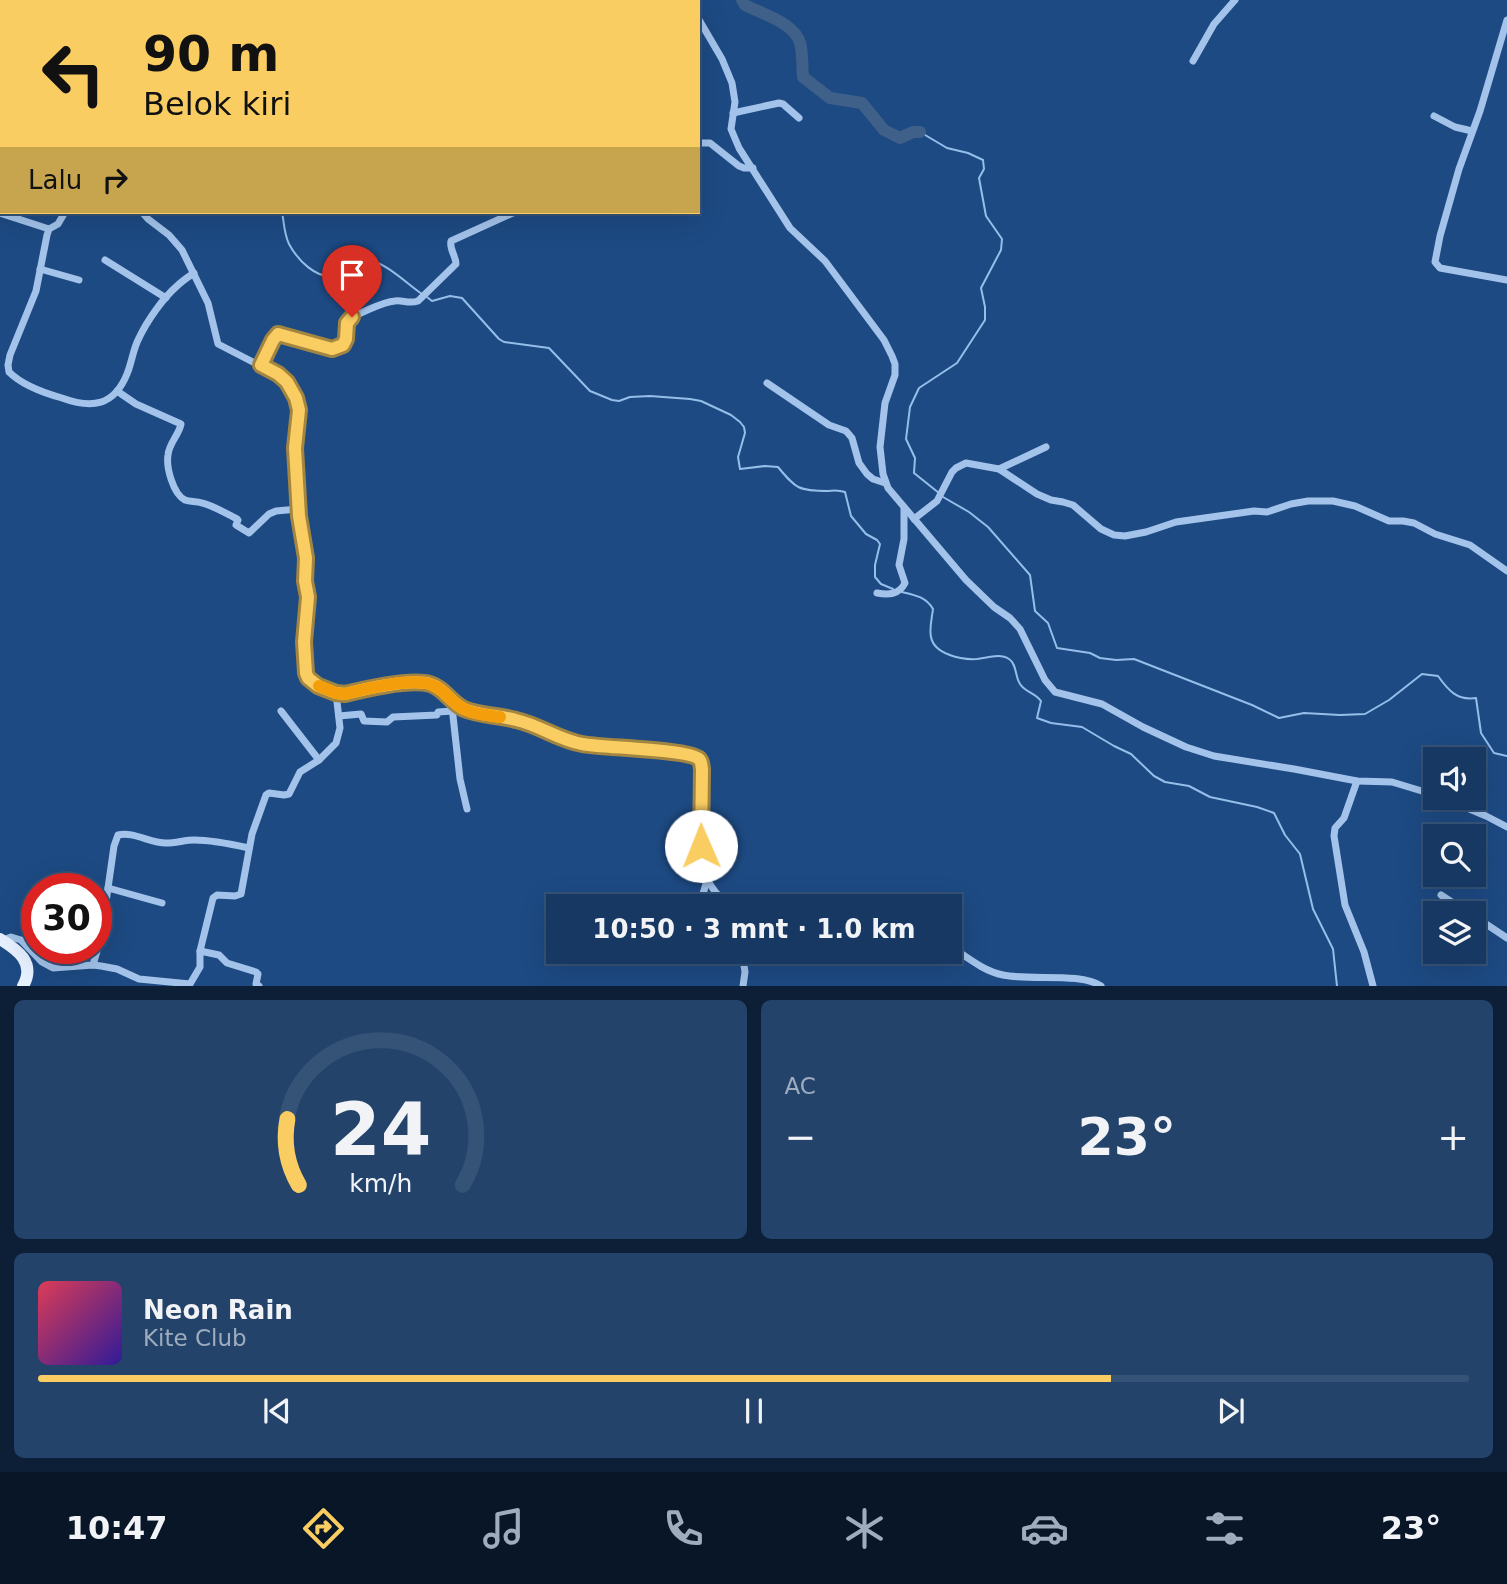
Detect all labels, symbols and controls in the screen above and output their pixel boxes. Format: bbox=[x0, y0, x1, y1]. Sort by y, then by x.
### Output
text: 90 m bbox=[143, 26, 279, 83]
icon: left bbox=[28, 28, 119, 119]
text: Belok kiri bbox=[143, 85, 291, 123]
icon: right bbox=[96, 161, 134, 199]
text: Lalu bbox=[28, 165, 82, 195]
pin bbox=[322, 245, 382, 317]
icon: arrive bbox=[333, 256, 371, 294]
map controls bbox=[1423, 747, 1486, 964]
button: sound bbox=[1423, 747, 1486, 810]
position arrow bbox=[664, 809, 738, 883]
button: search bbox=[1423, 824, 1486, 887]
speed limit sign: 30 bbox=[21, 873, 112, 964]
button: layers bbox=[1423, 901, 1486, 964]
text: 10:50 · 3 mnt · 1.0 km bbox=[592, 914, 916, 944]
text: AC bbox=[785, 1073, 816, 1099]
text: 24 bbox=[330, 1088, 431, 1173]
text: 23° bbox=[1078, 1107, 1176, 1167]
text: − bbox=[785, 1115, 816, 1159]
text: + bbox=[1437, 1115, 1469, 1159]
text: km/h bbox=[349, 1169, 412, 1198]
text: Neon Rain bbox=[143, 1295, 293, 1325]
text: Kite Club bbox=[143, 1325, 247, 1351]
icon: previous bbox=[258, 1392, 296, 1430]
icon: pause bbox=[735, 1392, 773, 1430]
icon: next bbox=[1212, 1392, 1250, 1430]
icon: directions bbox=[299, 1504, 348, 1553]
icon: music bbox=[479, 1504, 528, 1553]
icon: phone bbox=[659, 1504, 708, 1553]
icon: climate bbox=[840, 1504, 889, 1553]
icon: car bbox=[1020, 1504, 1069, 1553]
icon: filters bbox=[1200, 1504, 1249, 1553]
text: 10:47 bbox=[66, 1509, 168, 1547]
text: 23° bbox=[1381, 1509, 1441, 1547]

